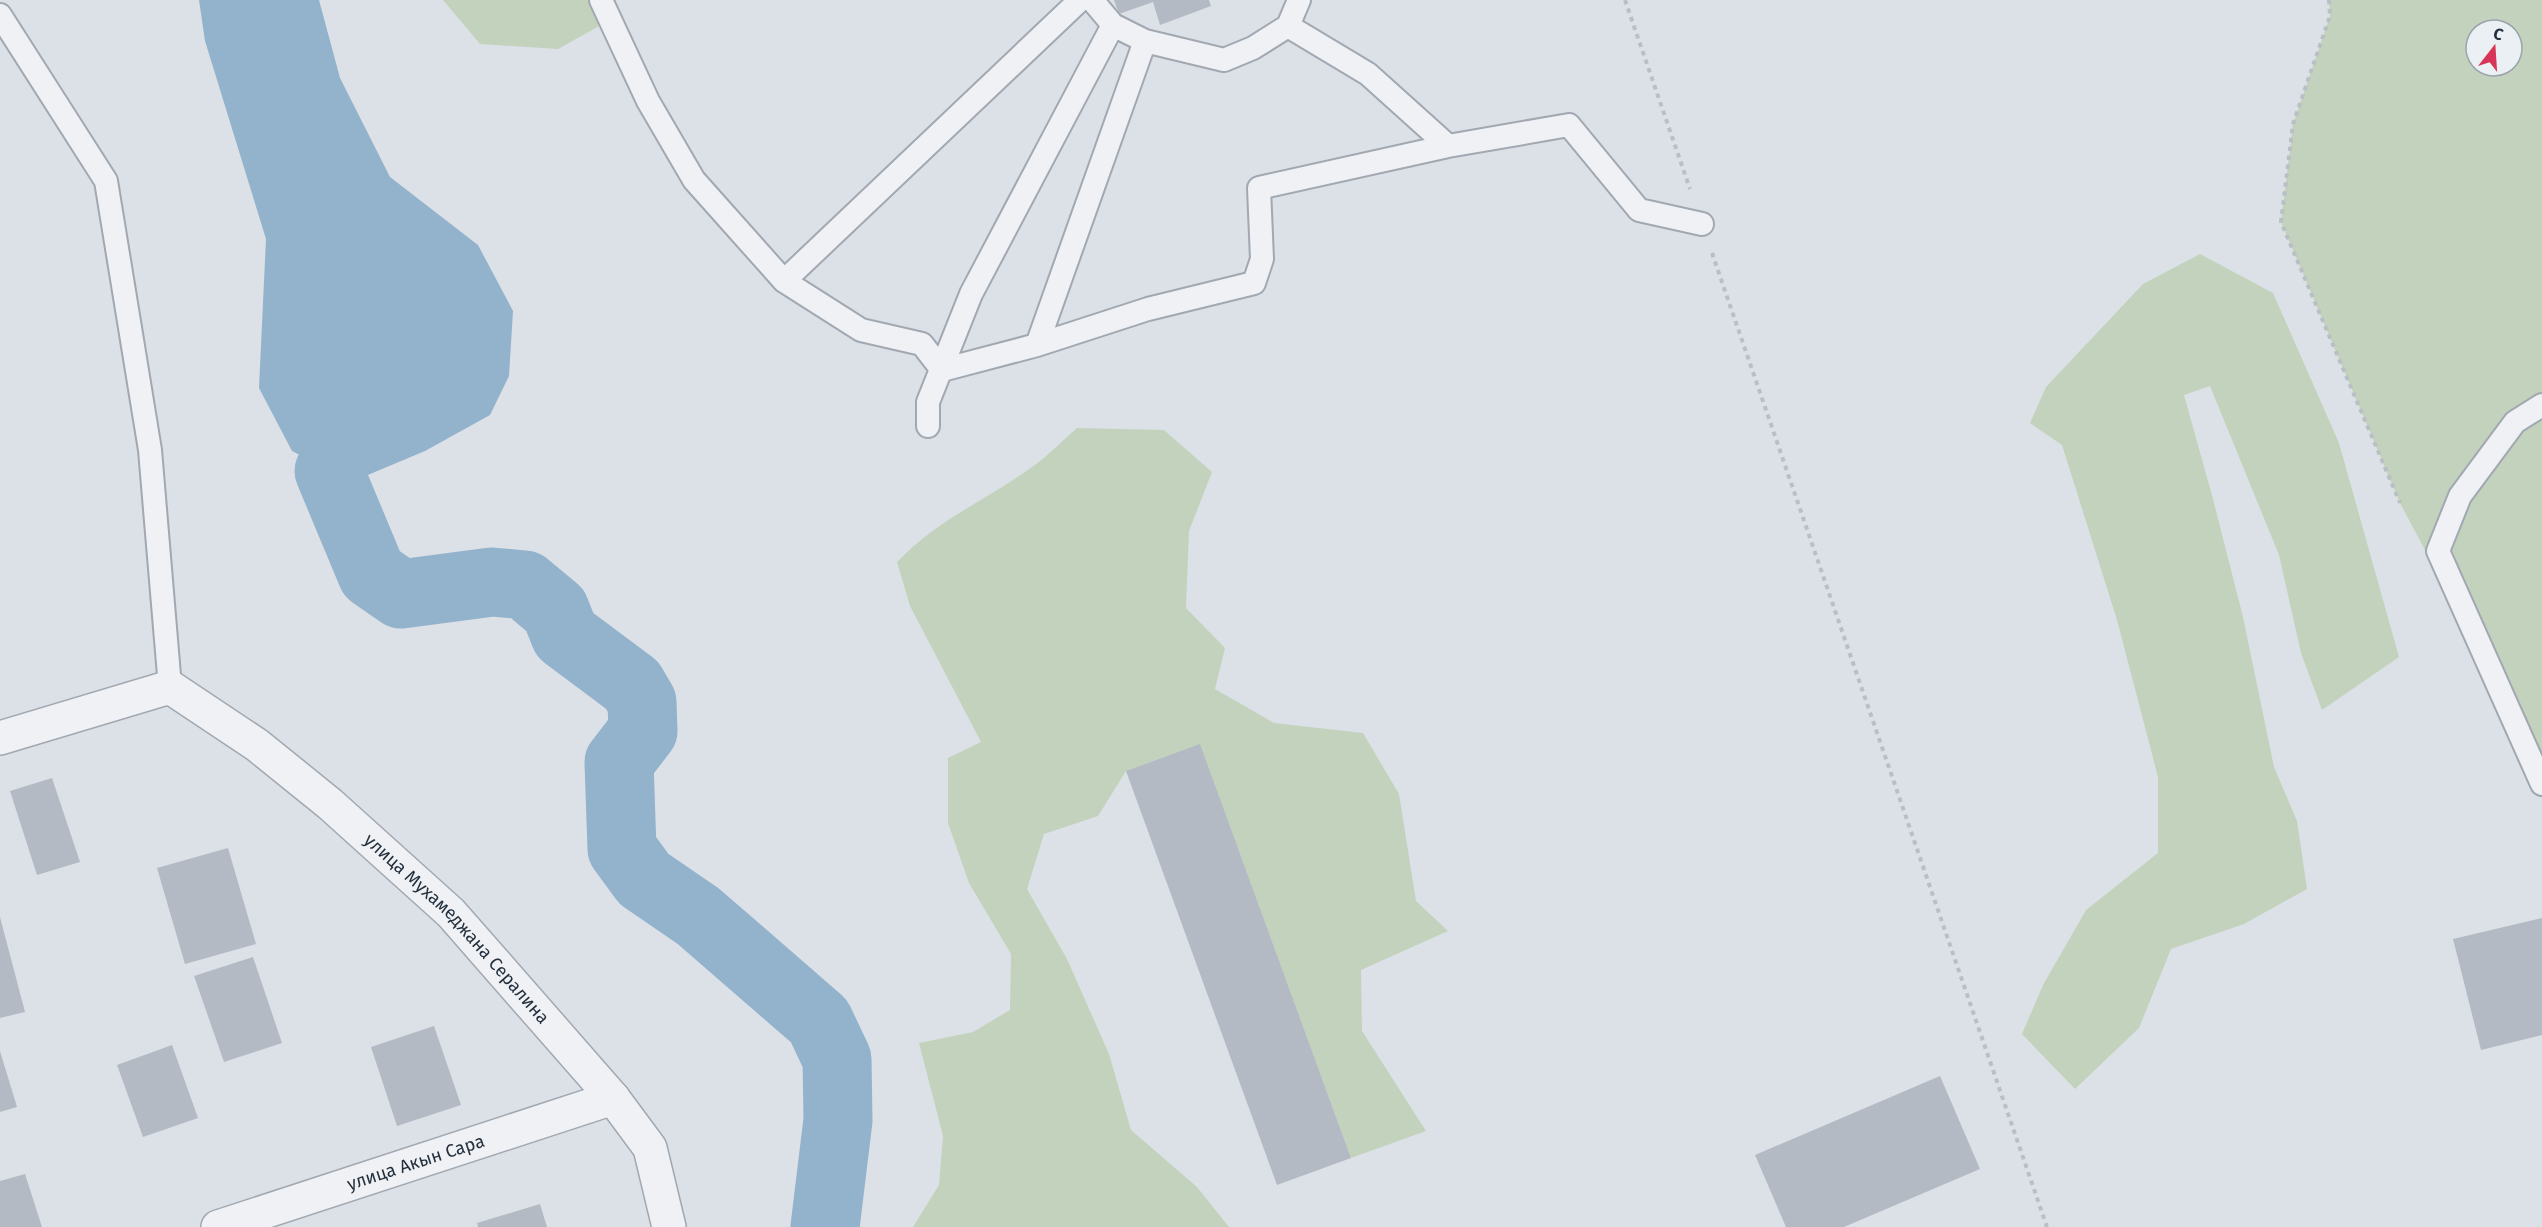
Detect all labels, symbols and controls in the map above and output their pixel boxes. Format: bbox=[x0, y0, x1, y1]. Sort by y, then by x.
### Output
north arrow bbox=[2464, 18, 2524, 78]
text: С bbox=[2491, 24, 2506, 45]
street label: улица Мухамеджана Сералина bbox=[359, 829, 554, 1028]
street label: улица Акын Сара bbox=[344, 1130, 487, 1195]

